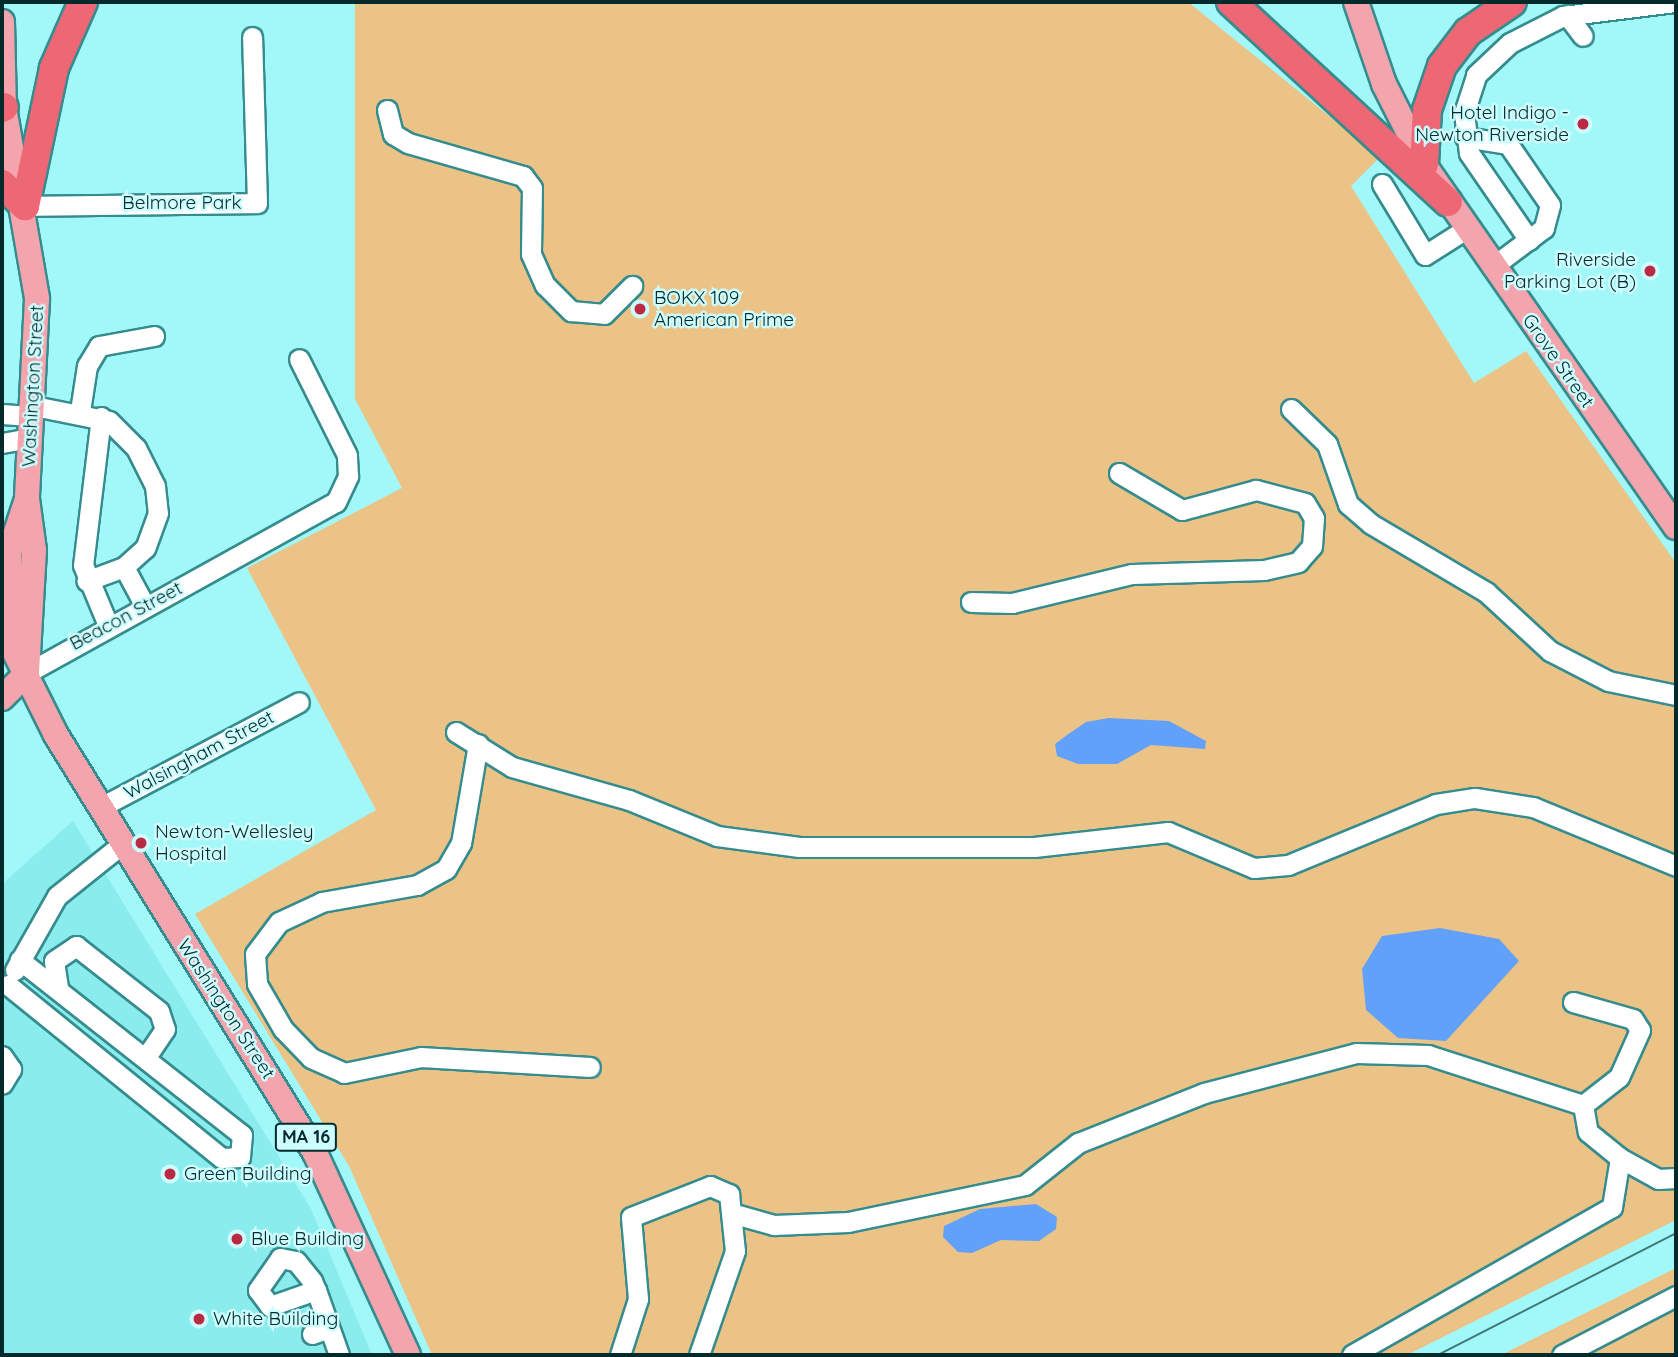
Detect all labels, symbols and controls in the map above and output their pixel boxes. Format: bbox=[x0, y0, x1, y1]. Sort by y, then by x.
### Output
place label: Hotel Indigo - Newton Riverside bbox=[1415, 102, 1569, 146]
marker: Hotel Indigo - Newton Riverside bbox=[1575, 116, 1591, 132]
street label: Belmore Park bbox=[122, 192, 242, 214]
place label: Riverside Parking Lot (B) bbox=[1504, 249, 1636, 293]
marker: Riverside Parking Lot (B) bbox=[1642, 263, 1658, 279]
place label: BOKX 109 American Prime bbox=[654, 287, 794, 331]
marker: BOKX 109 American Prime bbox=[632, 301, 648, 317]
street label: Washington Street bbox=[17, 304, 49, 468]
street label: Grove Street bbox=[1517, 310, 1599, 412]
street label: Beacon Street bbox=[66, 577, 186, 655]
street label: Walsingham Street bbox=[120, 706, 278, 804]
place label: Newton-Wellesley Hospital bbox=[155, 821, 314, 865]
marker: Newton-Wellesley Hospital bbox=[133, 835, 149, 851]
street label: Washington Street bbox=[172, 935, 280, 1083]
road number: MA 16 bbox=[274, 1122, 338, 1152]
place label: Green Building bbox=[184, 1163, 312, 1185]
marker: Green Building bbox=[162, 1166, 178, 1182]
place label: Blue Building bbox=[251, 1228, 364, 1250]
marker: Blue Building bbox=[229, 1231, 245, 1247]
place label: White Building bbox=[213, 1308, 338, 1330]
marker: White Building bbox=[191, 1311, 207, 1327]

